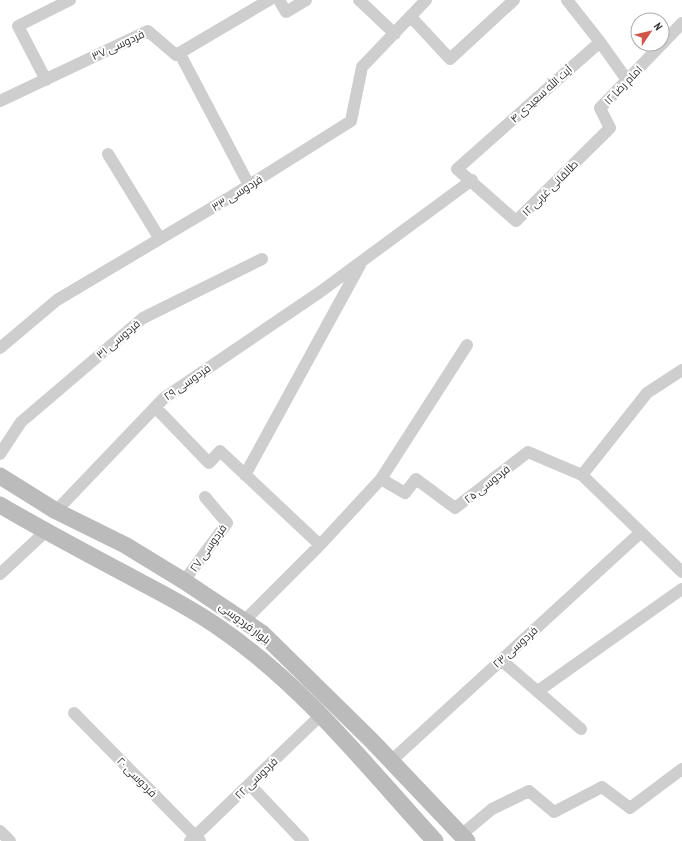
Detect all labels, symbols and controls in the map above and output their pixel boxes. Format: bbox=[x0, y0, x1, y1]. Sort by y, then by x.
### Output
north arrow bbox=[630, 12, 670, 52]
text: N bbox=[651, 20, 666, 33]
street label: فردوسی ۳۷ bbox=[89, 27, 147, 63]
street label: آیت الله سعیدی ۴ bbox=[506, 62, 575, 126]
street label: امام رضا ۱۲ bbox=[601, 62, 646, 108]
street label: طالقانی غربی ۱۲ bbox=[519, 157, 581, 219]
street label: فردوسی ۳۳ bbox=[209, 172, 265, 214]
street label: فردوسی ۳۱ bbox=[93, 317, 143, 361]
street label: فردوسی ۲۹ bbox=[161, 361, 213, 403]
street label: فردوسی ۲۵ bbox=[461, 462, 513, 506]
street label: فردوسی ۲۷ bbox=[186, 521, 230, 575]
street label: بلوار فردوسی bbox=[216, 599, 274, 647]
street label: فردوسی ۲۳ bbox=[490, 623, 540, 671]
street label: فردوسی ۲۰ bbox=[114, 754, 160, 800]
street label: فردوسی ۲۲ bbox=[232, 754, 280, 802]

